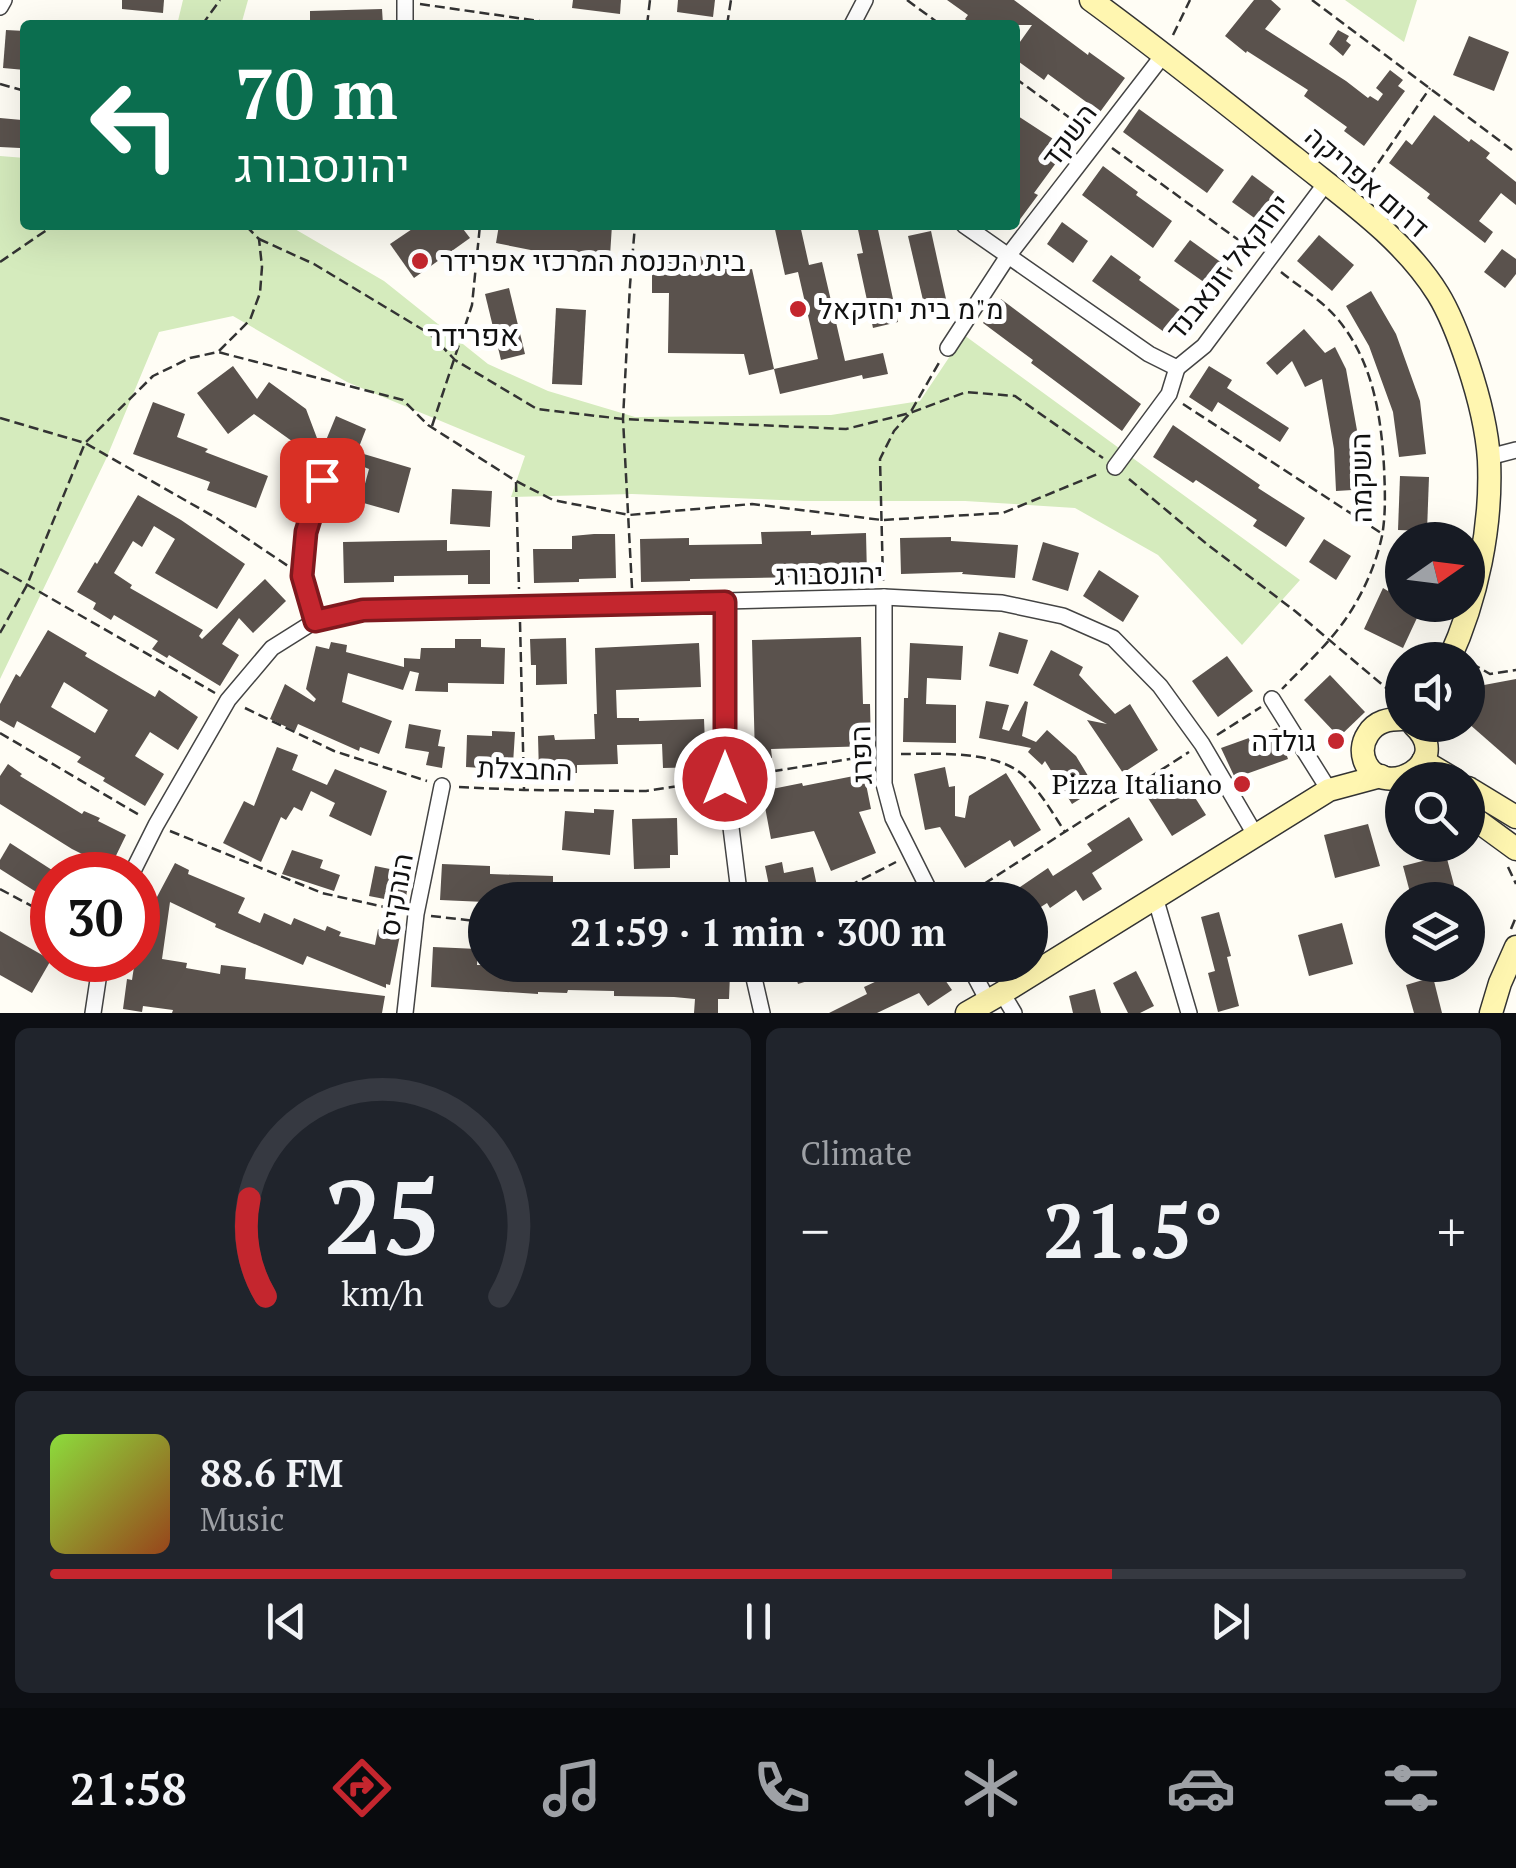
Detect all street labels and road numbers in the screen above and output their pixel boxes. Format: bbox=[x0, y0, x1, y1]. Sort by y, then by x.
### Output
street label: השקד bbox=[1033, 95, 1105, 174]
street label: דרום אפריקה bbox=[1298, 118, 1437, 246]
street label: יחזקאל זונאבנד bbox=[1157, 186, 1298, 347]
street label: השקמה bbox=[1341, 433, 1380, 523]
street label: יהונסבורג bbox=[774, 554, 884, 593]
street label: הפרג bbox=[841, 725, 880, 785]
street label: החבצלת bbox=[477, 748, 573, 789]
street label: הנרקיס bbox=[370, 850, 421, 940]

